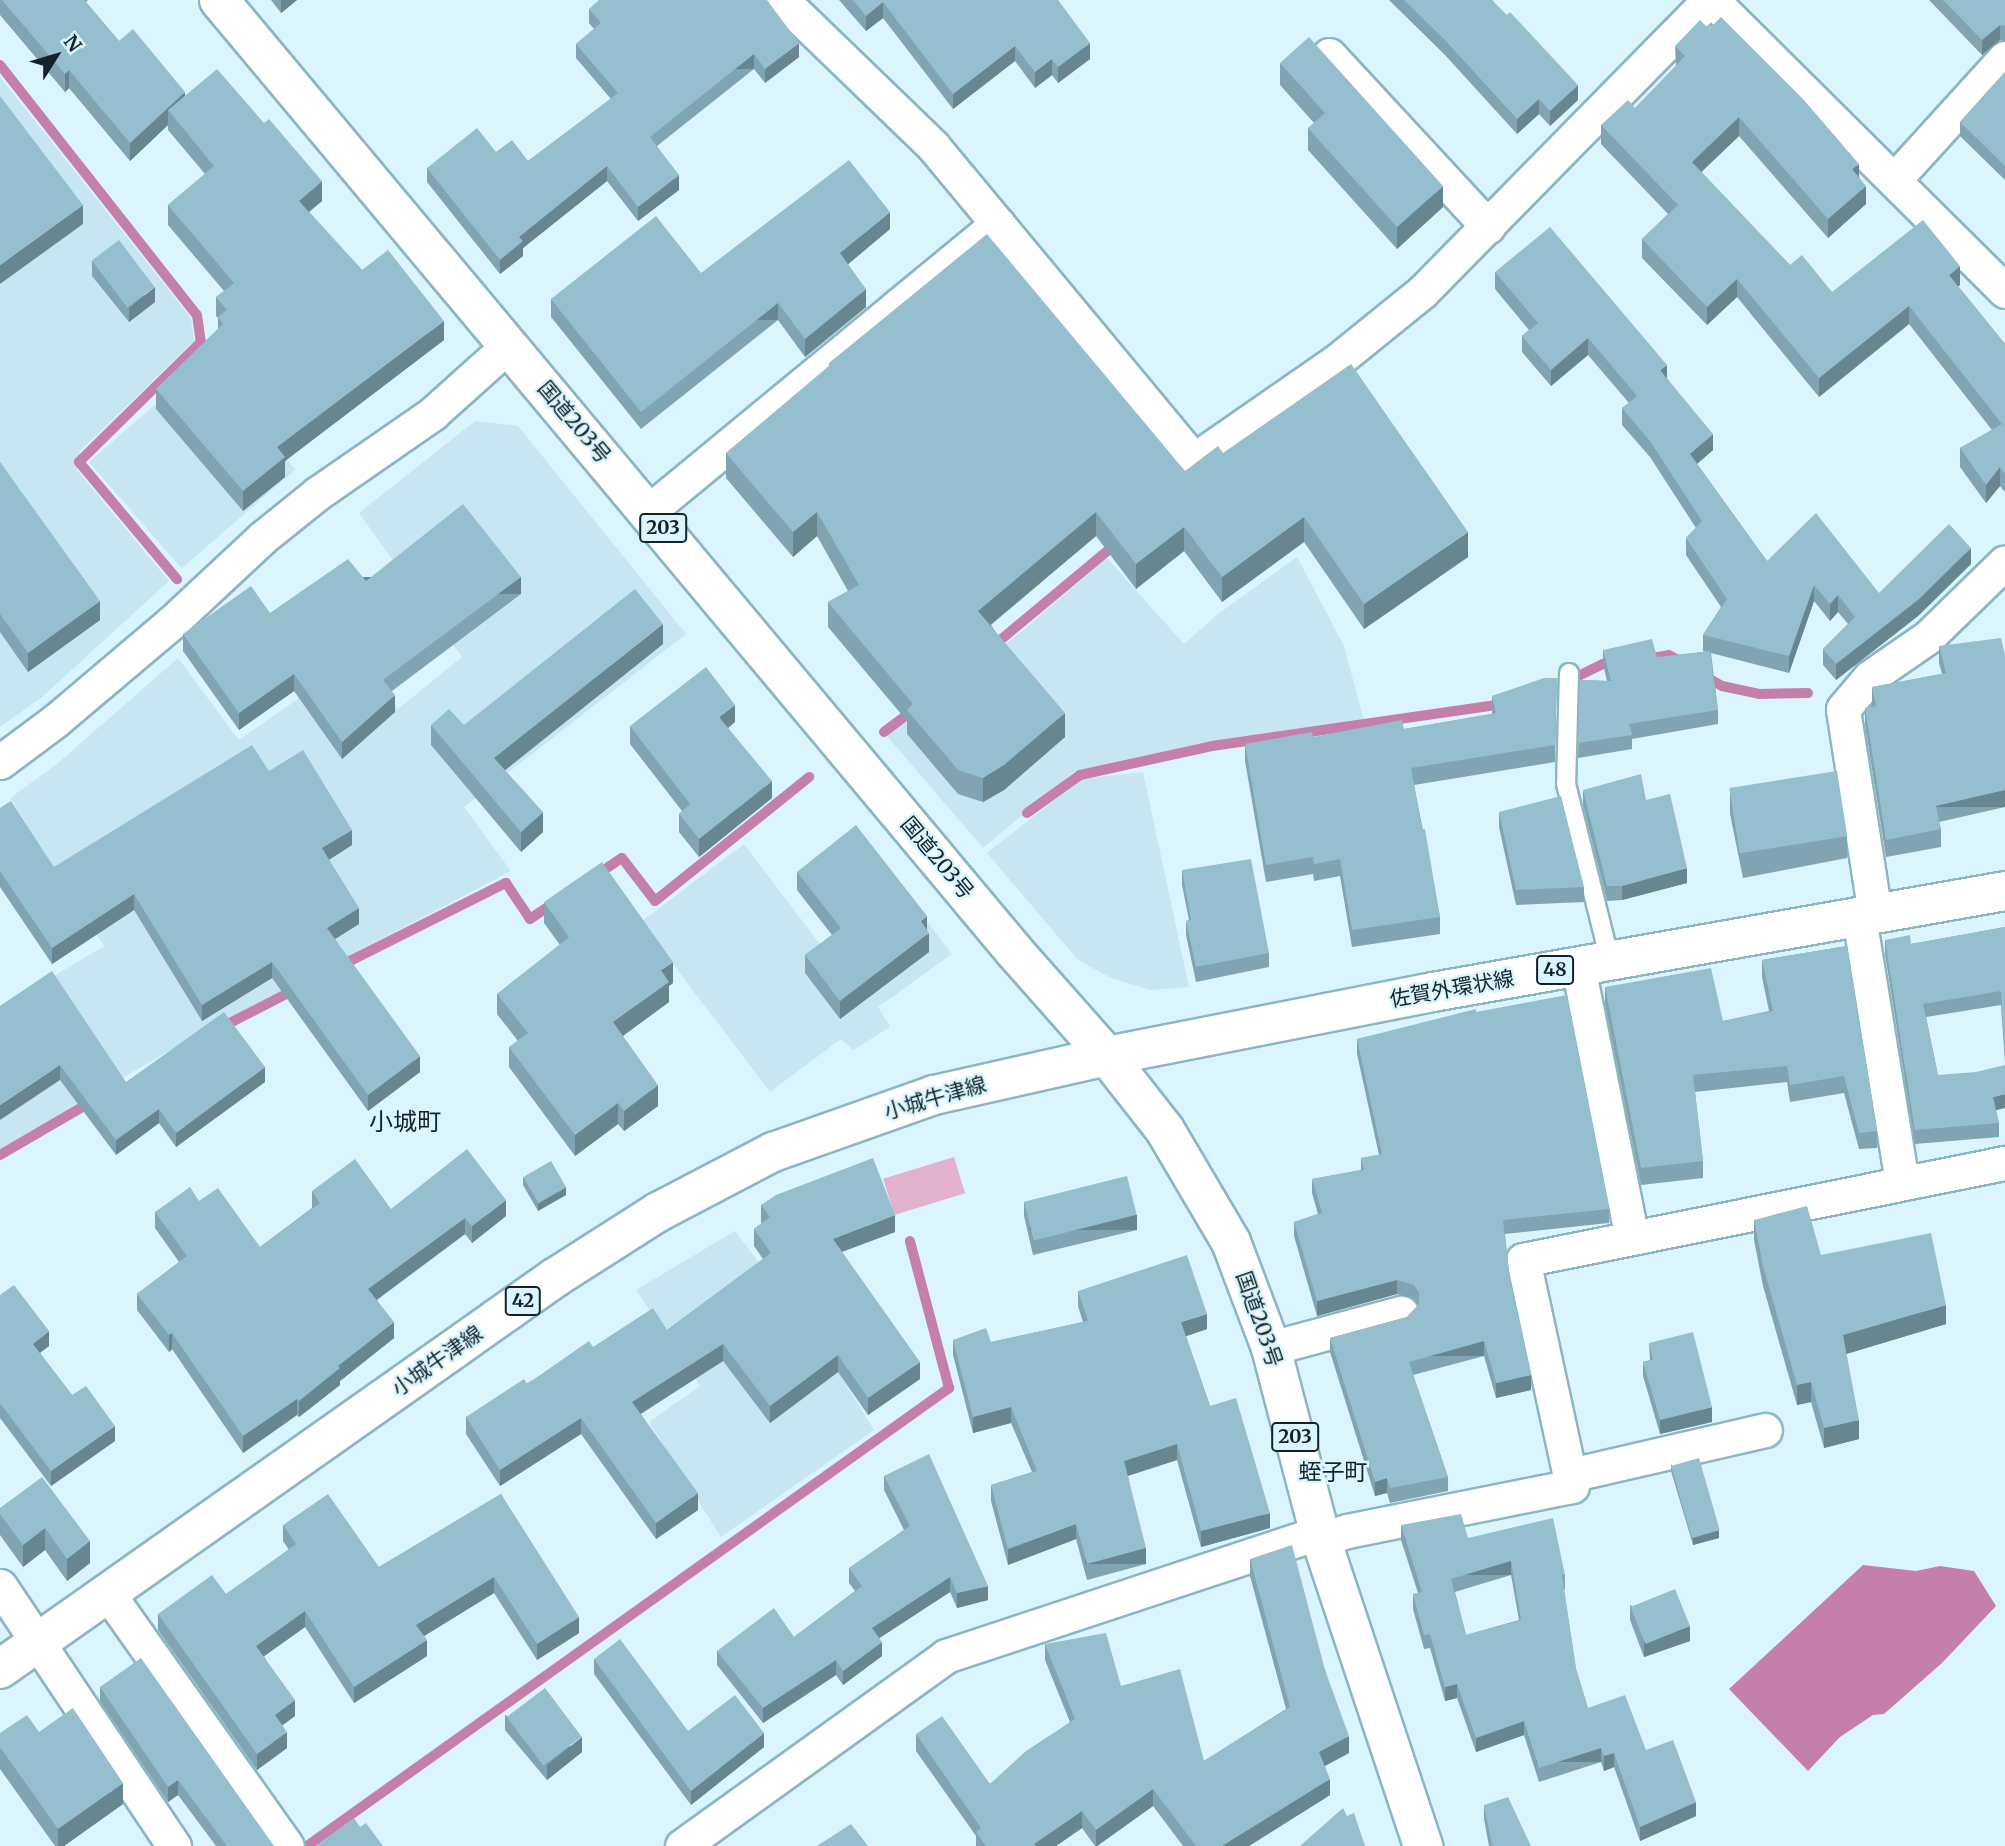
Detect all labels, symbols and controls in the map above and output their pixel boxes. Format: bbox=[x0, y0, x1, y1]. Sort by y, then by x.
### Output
north arrow bbox=[21, 21, 91, 91]
text: N bbox=[59, 30, 87, 57]
street label: 国道203号 bbox=[532, 376, 616, 468]
road number: 203 bbox=[638, 512, 688, 544]
street label: 国道203号 bbox=[895, 812, 979, 904]
road number: 48 bbox=[1536, 954, 1574, 986]
street label: 佐賀外環状線 bbox=[1388, 966, 1516, 1012]
street label: 小城牛津線 bbox=[881, 1071, 989, 1125]
district label: 小城町 bbox=[369, 1108, 441, 1136]
street label: 国道203号 bbox=[1231, 1268, 1287, 1370]
road number: 42 bbox=[504, 1286, 542, 1316]
street label: 小城牛津線 bbox=[387, 1321, 487, 1401]
road number: 203 bbox=[1270, 1422, 1320, 1452]
district label: 蛭子町 bbox=[1299, 1458, 1367, 1486]

